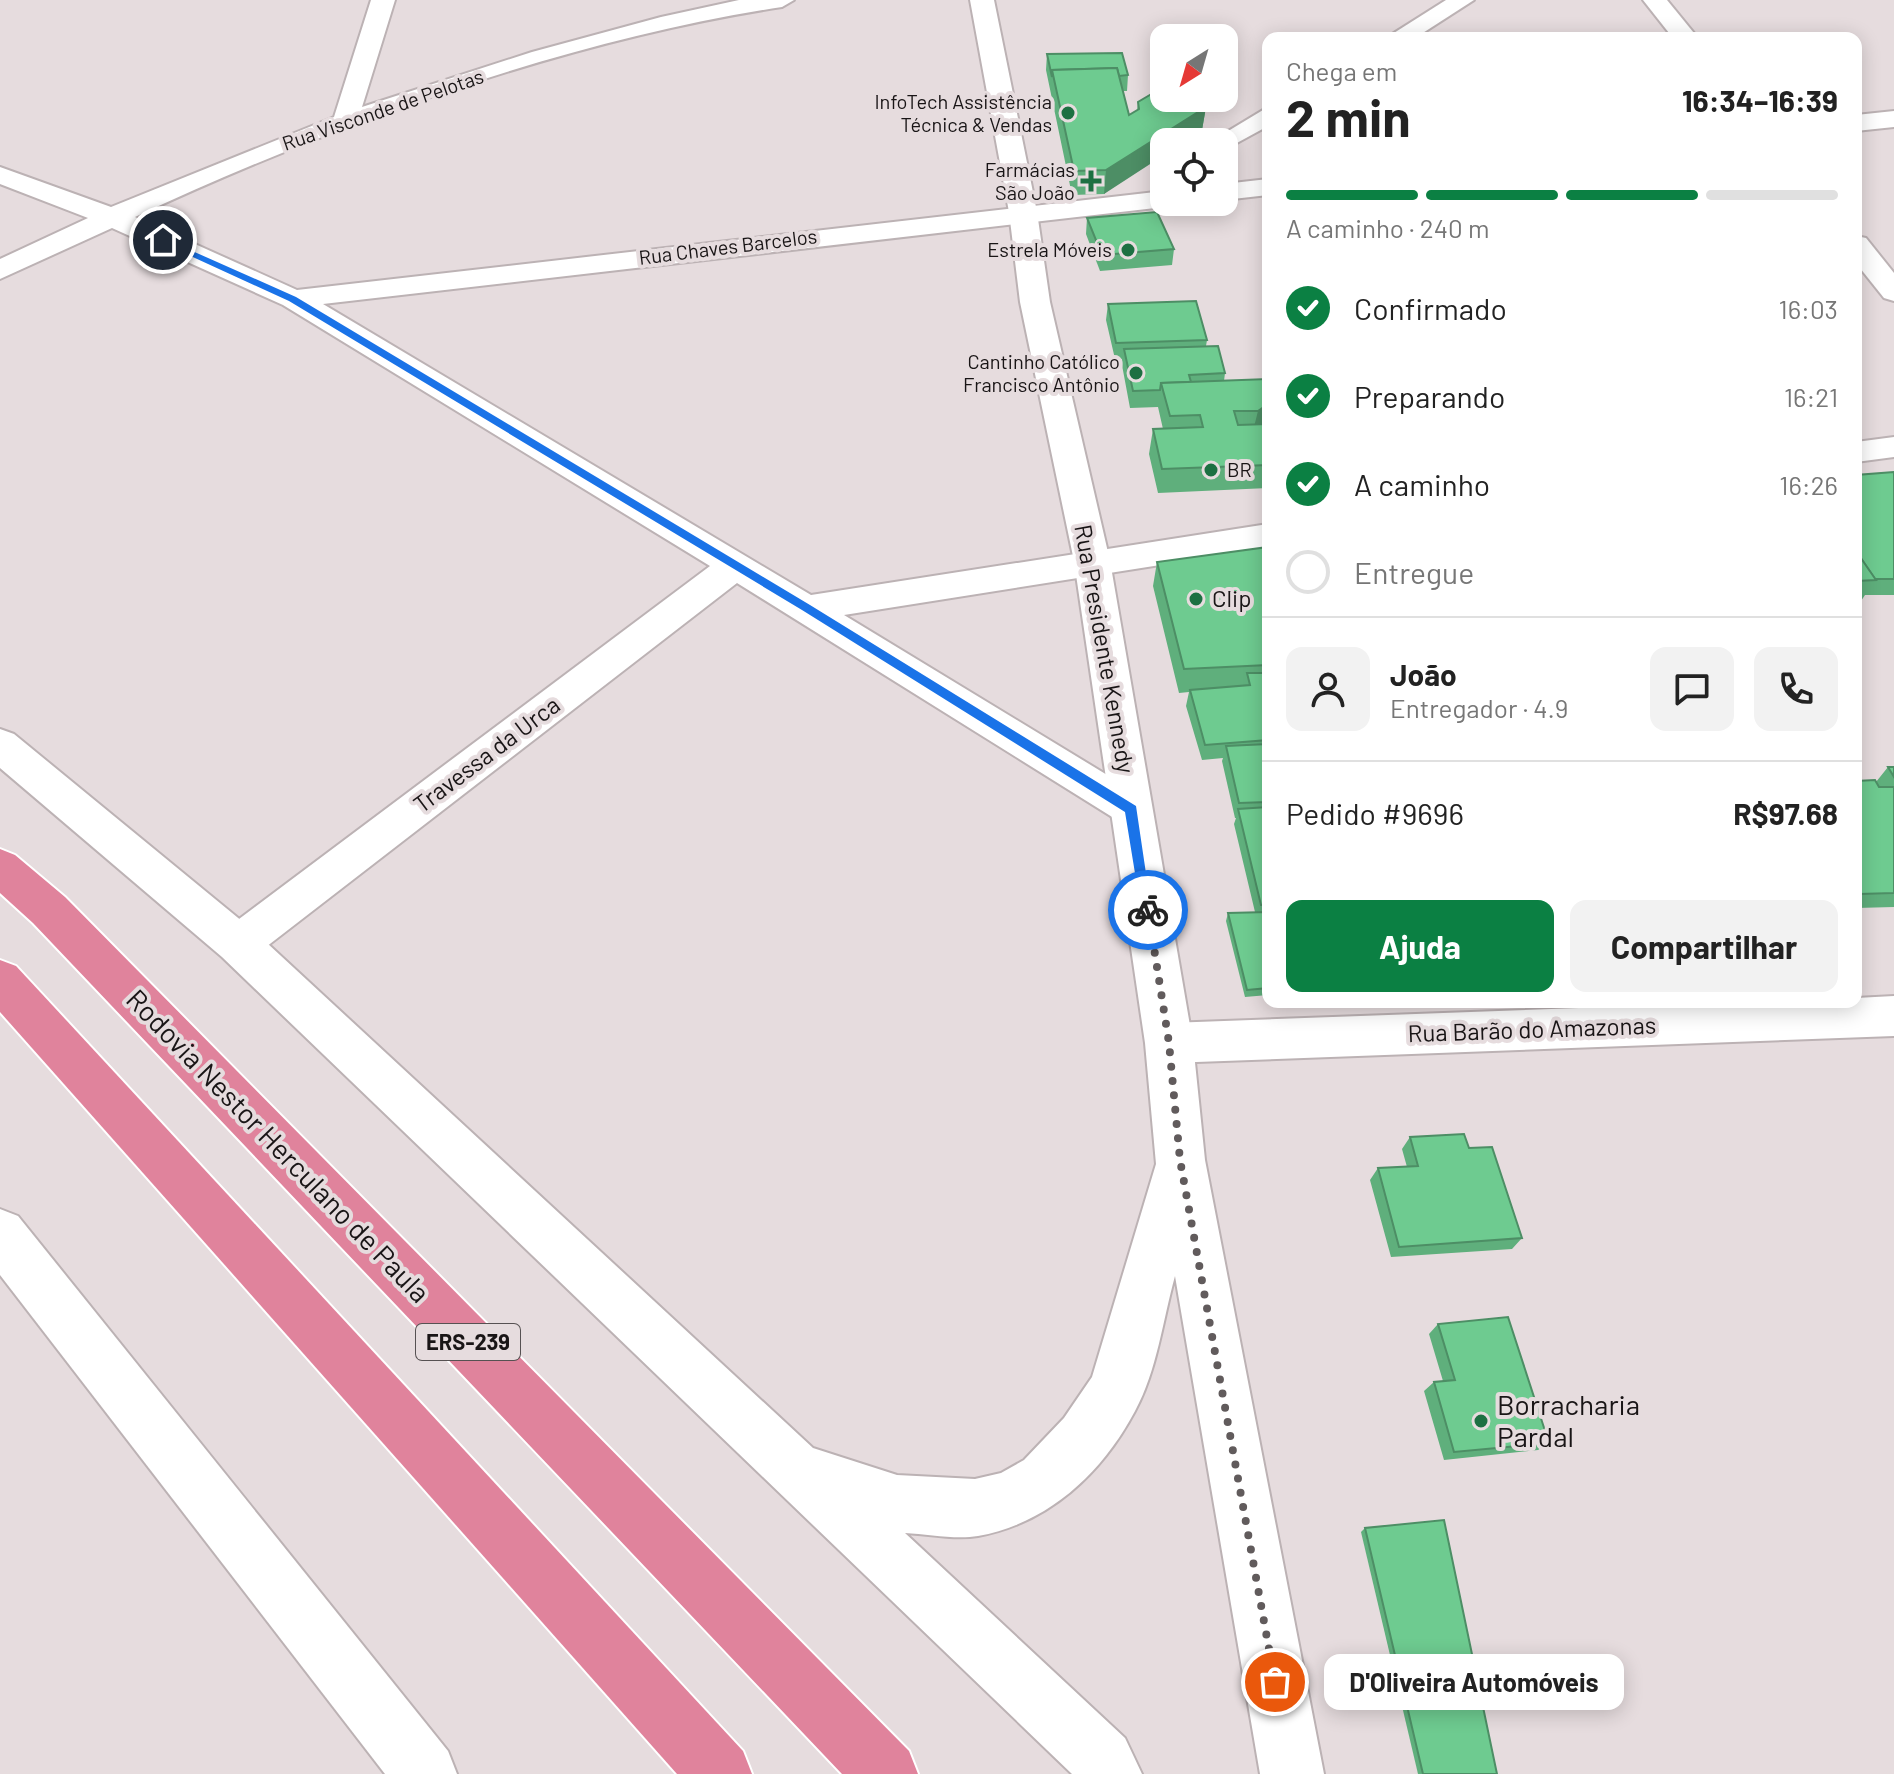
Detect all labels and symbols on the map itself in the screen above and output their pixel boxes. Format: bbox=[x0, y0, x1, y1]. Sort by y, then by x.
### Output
north arrow bbox=[1150, 24, 1238, 112]
street label: Rua Visconde de Pelotas bbox=[279, 63, 487, 155]
place label: InfoTech Assistência Técnica & Vendas bbox=[874, 89, 1052, 136]
marker: InfoTech Assistência Técnica & Vendas bbox=[1059, 104, 1077, 122]
place label: Farmácias São João bbox=[985, 157, 1075, 204]
marker: Farmácias São João bbox=[1082, 172, 1100, 190]
pin bbox=[129, 206, 197, 274]
street label: Rua Chaves Barcelos bbox=[637, 223, 818, 269]
place label: Estrela Móveis bbox=[987, 237, 1112, 261]
marker: Estrela Móveis bbox=[1119, 241, 1137, 259]
place label: Cantinho Católico Francisco Antônio bbox=[963, 349, 1120, 396]
marker: Cantinho Católico Francisco Antônio bbox=[1127, 364, 1145, 382]
place label: BR bbox=[1227, 457, 1252, 481]
marker: BR bbox=[1202, 461, 1220, 479]
street label: Rua Presidente Kennedy bbox=[1069, 522, 1142, 775]
place label: Clip bbox=[1212, 583, 1251, 612]
marker: Clip bbox=[1187, 590, 1205, 608]
street label: Travessa da Urca bbox=[407, 689, 565, 818]
courier bbox=[1108, 870, 1188, 950]
street label: Rodovia Nestor Herculano de Paula bbox=[120, 982, 438, 1309]
street label: Rua Barão do Amazonas bbox=[1407, 1010, 1657, 1047]
road number: ERS-239 bbox=[416, 1324, 520, 1360]
place label: Borracharia Pardal bbox=[1497, 1387, 1640, 1453]
marker: Borracharia Pardal bbox=[1472, 1412, 1490, 1430]
pin bbox=[1241, 1648, 1309, 1716]
callout: D'Oliveira Automóveis bbox=[1323, 1654, 1623, 1710]

